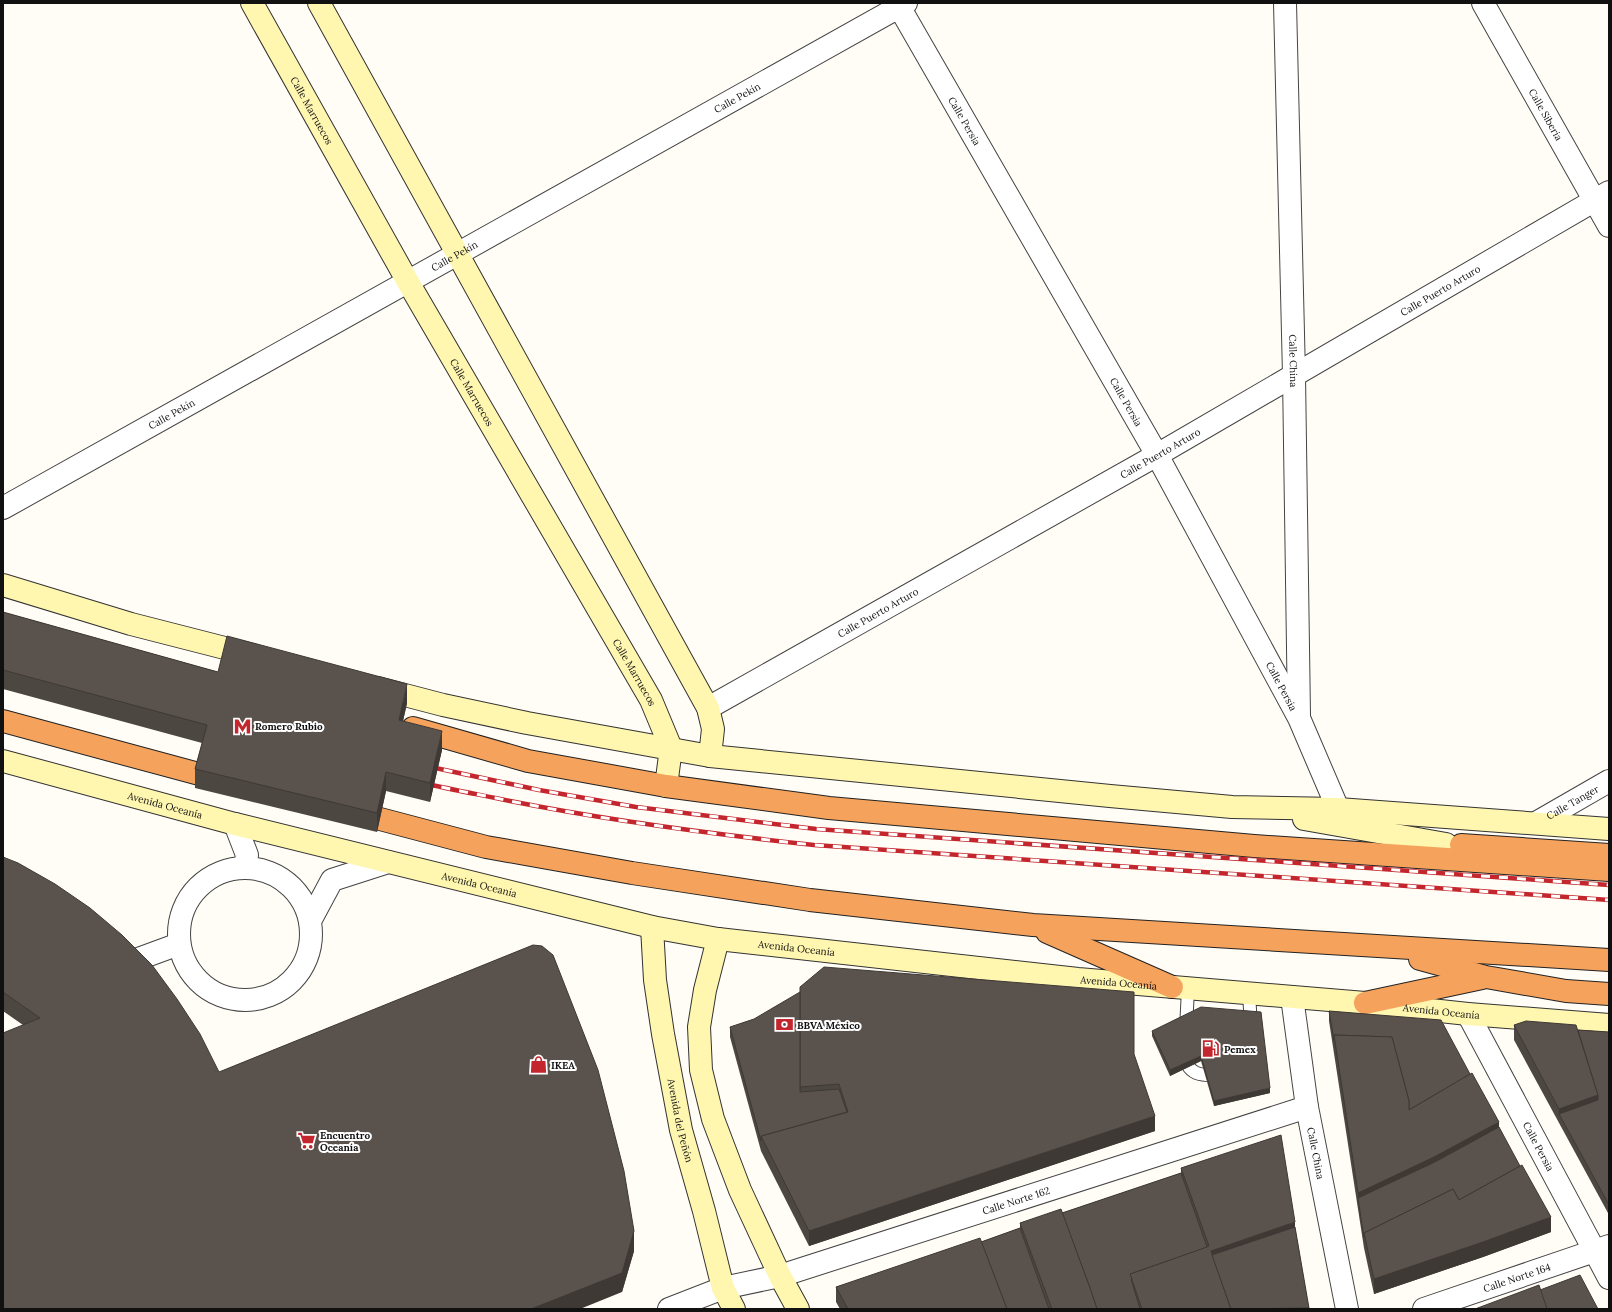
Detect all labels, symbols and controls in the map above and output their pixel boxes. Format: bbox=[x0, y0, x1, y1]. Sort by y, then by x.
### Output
street label: Calle Marruecos bbox=[287, 74, 336, 147]
street label: Calle Pekín bbox=[712, 80, 763, 116]
street label: Calle Siberia bbox=[1526, 86, 1565, 143]
street label: Calle Persia bbox=[945, 94, 983, 148]
street label: Calle Pekín bbox=[429, 238, 480, 274]
street label: Calle Puerto Arturo bbox=[1398, 262, 1483, 319]
street label: Calle China bbox=[1286, 334, 1300, 387]
street label: Calle Marruecos bbox=[447, 356, 496, 429]
street label: Calle Persia bbox=[1107, 375, 1145, 429]
street label: Calle Pekín bbox=[146, 396, 197, 432]
street label: Calle Puerto Arturo bbox=[1118, 425, 1203, 482]
street label: Calle Puerto Arturo bbox=[835, 585, 921, 641]
street label: Calle Marruecos bbox=[610, 636, 659, 708]
street label: Calle Persia bbox=[1263, 659, 1300, 713]
metro station icon: Romero Rubio bbox=[232, 716, 252, 736]
place label: Romero Rubio bbox=[255, 720, 323, 733]
street label: Calle Tanger bbox=[1544, 782, 1602, 823]
street label: Avenida Oceanía bbox=[125, 789, 204, 822]
street label: Avenida Oceanía bbox=[439, 869, 518, 900]
street label: Avenida Oceanía bbox=[756, 937, 835, 959]
street label: Avenida Oceanía bbox=[1079, 973, 1157, 993]
street label: Avenida Oceanía bbox=[1401, 1001, 1480, 1022]
bank icon: BBVA México bbox=[774, 1015, 794, 1035]
place label: BBVA México bbox=[797, 1019, 860, 1032]
fuel station icon: Pemex bbox=[1201, 1039, 1221, 1059]
place label: Pemex bbox=[1224, 1043, 1256, 1056]
shop icon: IKEA bbox=[528, 1055, 548, 1075]
place label: IKEA bbox=[551, 1059, 575, 1072]
street label: Avenida del Peñón bbox=[664, 1077, 696, 1164]
street label: Calle Persia bbox=[1520, 1120, 1557, 1173]
street label: Calle China bbox=[1304, 1126, 1327, 1180]
place label: Encuentro Oceanía bbox=[320, 1129, 370, 1154]
supermarket icon: Encuentro Oceanía bbox=[297, 1131, 317, 1151]
street label: Calle Norte 162 bbox=[981, 1184, 1052, 1218]
street label: Calle Norte 164 bbox=[1482, 1260, 1553, 1295]

